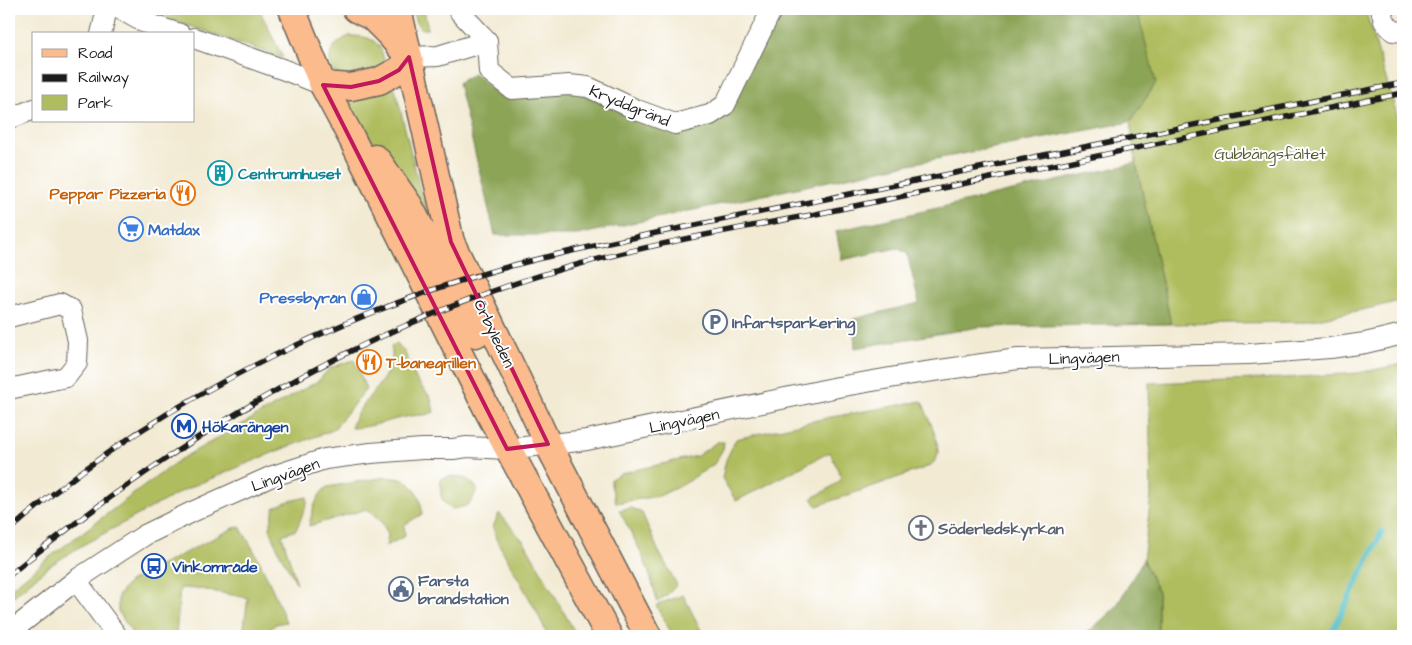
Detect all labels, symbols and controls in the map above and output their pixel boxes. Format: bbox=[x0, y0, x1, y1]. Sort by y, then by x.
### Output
legend bbox=[32, 32, 195, 122]
text: Road bbox=[78, 43, 113, 64]
text: Railway bbox=[78, 67, 129, 89]
street label: Kryddgränd bbox=[586, 80, 673, 133]
text: Park bbox=[78, 93, 113, 114]
park label: Gubbängsfältet bbox=[1214, 143, 1326, 166]
building icon: Centrumhuset bbox=[207, 160, 233, 186]
place label: Centrumhuset bbox=[238, 163, 342, 185]
restaurant icon: Peppar Pizzeria bbox=[170, 180, 196, 206]
place label: Peppar Pizzeria bbox=[49, 183, 167, 205]
supermarket icon: Matdax bbox=[118, 216, 144, 242]
place label: Matdax bbox=[148, 219, 200, 241]
shop icon: Pressbyrån bbox=[351, 284, 377, 310]
place label: Pressbyrån bbox=[260, 287, 346, 310]
street label: Örbyleden bbox=[467, 296, 520, 372]
parking icon: Infartsparkering bbox=[702, 309, 728, 335]
place label: Infartsparkering bbox=[732, 312, 856, 336]
street label: Lingvägen bbox=[1048, 346, 1120, 371]
restaurant icon: T-banegrillen bbox=[356, 349, 382, 375]
place label: T-banegrillen bbox=[385, 352, 476, 376]
street label: Lingvägen bbox=[647, 403, 721, 440]
metro station icon: Hökarängen bbox=[171, 413, 197, 439]
place label: Hökarängen bbox=[202, 416, 289, 440]
street label: Lingvägen bbox=[248, 452, 323, 498]
church icon: Söderledskyrkan bbox=[908, 515, 934, 541]
place label: Söderledskyrkan bbox=[937, 518, 1064, 541]
bus stop icon: Vinkområde bbox=[141, 553, 167, 579]
place label: Vinkområde bbox=[171, 556, 258, 578]
place label: Farsta brandstation bbox=[418, 570, 509, 610]
public building icon: Farsta brandstation bbox=[388, 576, 414, 602]

